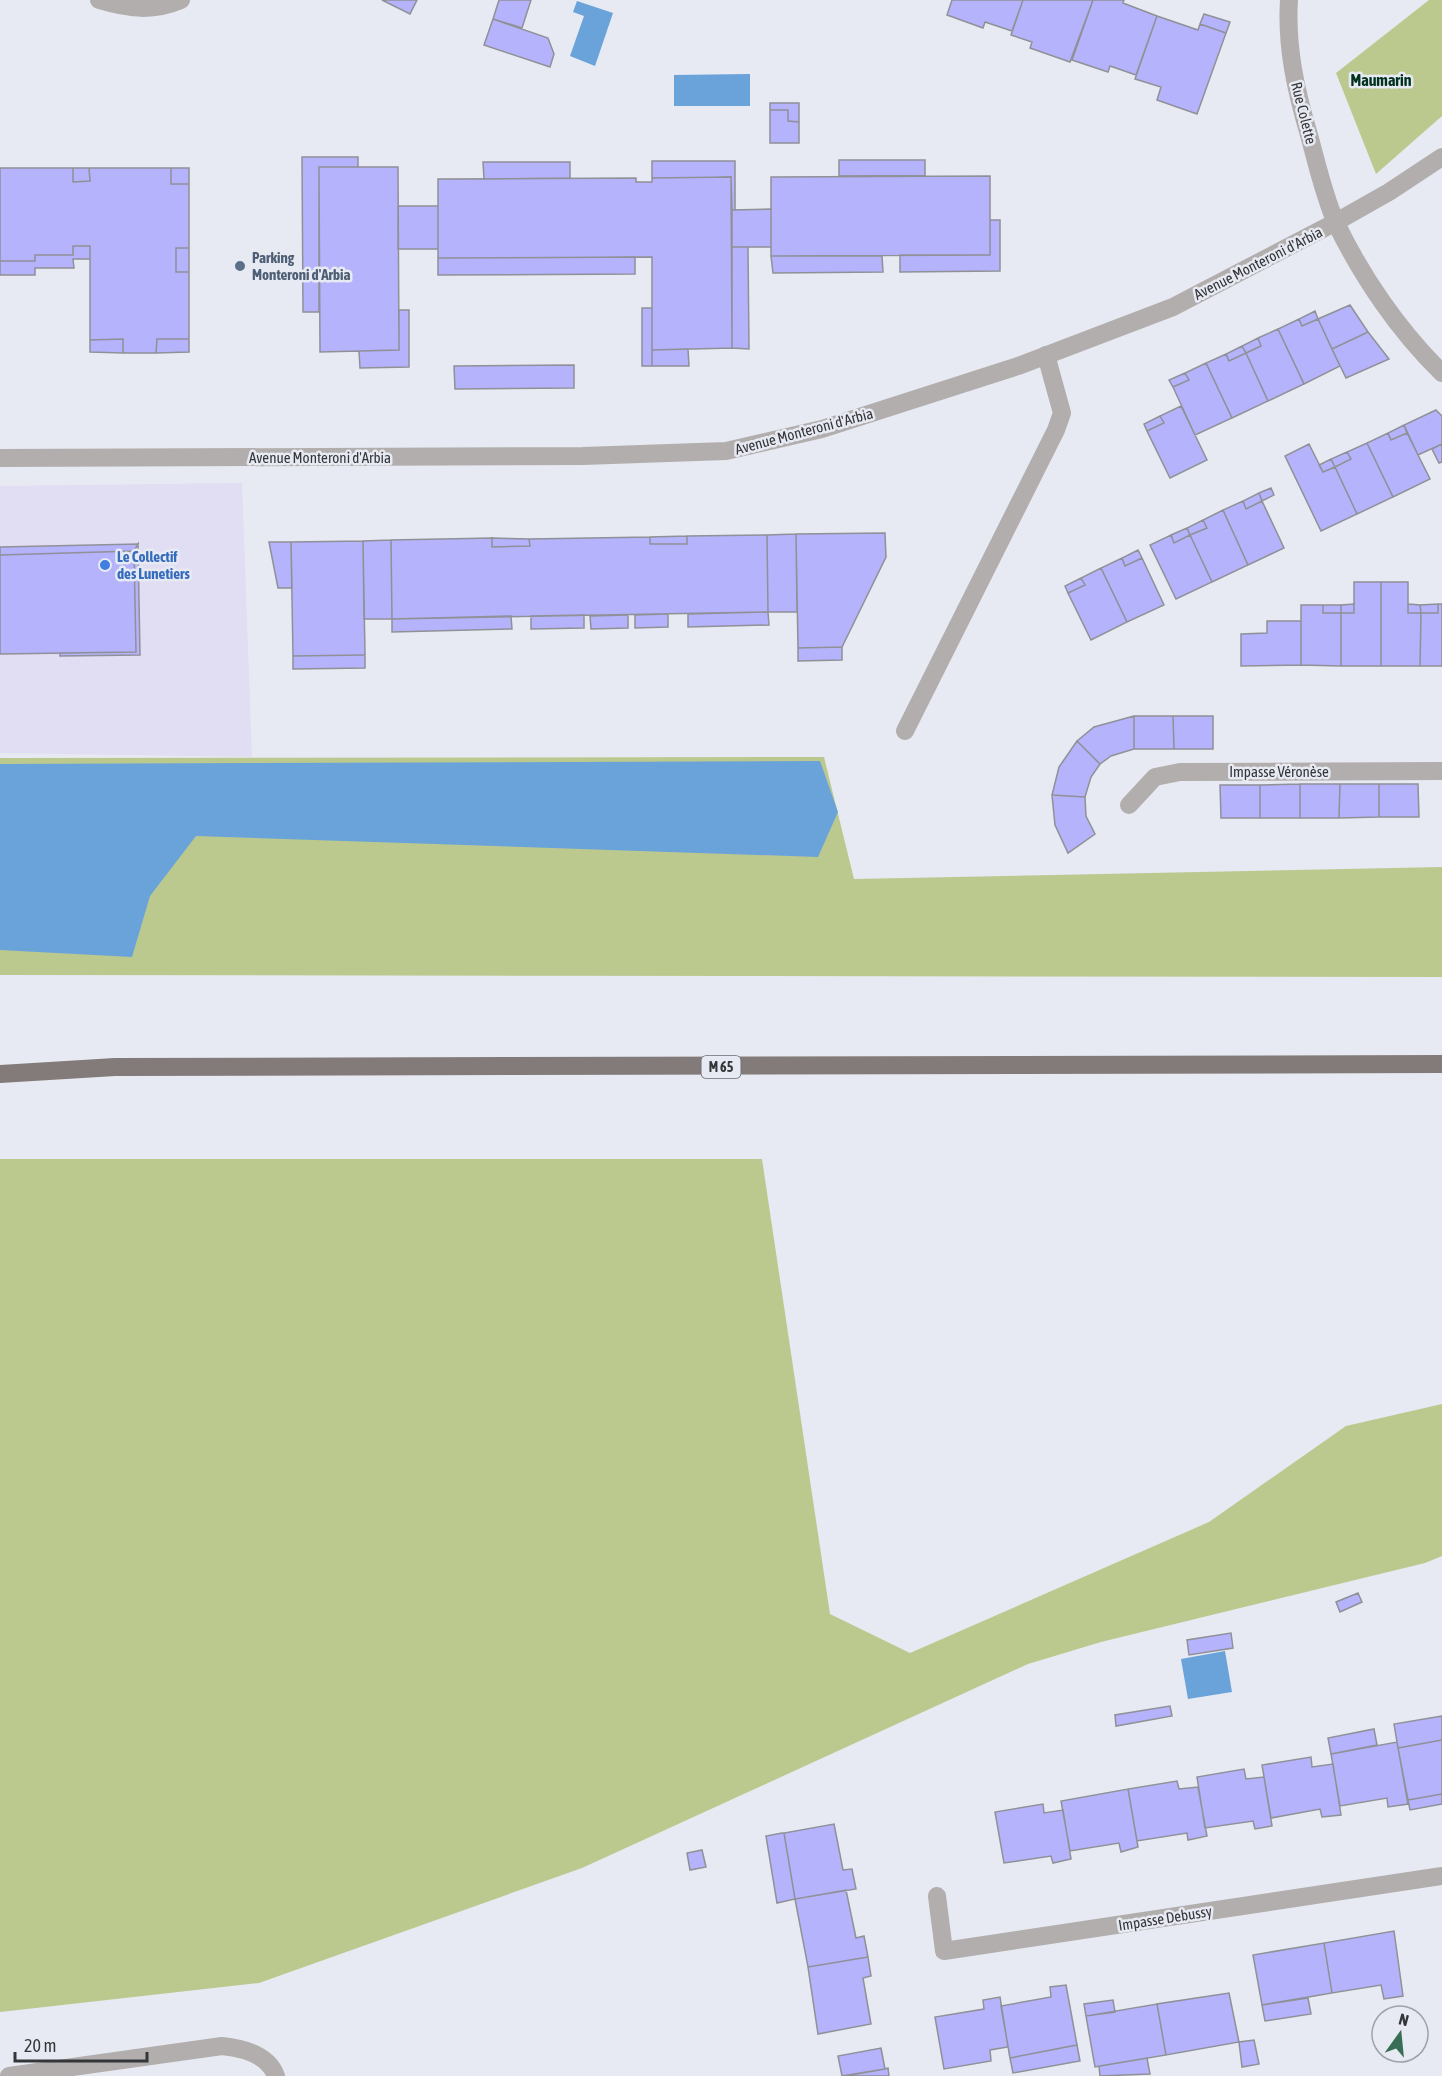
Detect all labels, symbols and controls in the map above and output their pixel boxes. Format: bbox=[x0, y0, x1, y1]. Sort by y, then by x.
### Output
district label: Maumarin bbox=[1350, 71, 1412, 89]
street label: Rue Colette bbox=[1288, 80, 1320, 146]
street label: Avenue Monteroni d'Arbia bbox=[1191, 223, 1325, 303]
place label: Parking Monteroni d'Arbia bbox=[252, 249, 351, 283]
marker: Parking Monteroni d'Arbia bbox=[233, 259, 247, 273]
street label: Avenue Monteroni d'Arbia bbox=[733, 404, 875, 458]
street label: Avenue Monteroni d'Arbia bbox=[249, 449, 391, 466]
place label: Le Collectif des Lunetiers bbox=[117, 548, 190, 582]
marker: Le Collectif des Lunetiers bbox=[98, 558, 112, 572]
street label: Impasse Véronèse bbox=[1229, 763, 1329, 780]
road number: M 65 bbox=[702, 1056, 740, 1078]
street label: Impasse Debussy bbox=[1117, 1902, 1213, 1934]
north arrow bbox=[1370, 2004, 1430, 2064]
text: N bbox=[1397, 2010, 1411, 2029]
scale bar bbox=[15, 2025, 147, 2063]
text: 20 m bbox=[24, 2035, 56, 2056]

